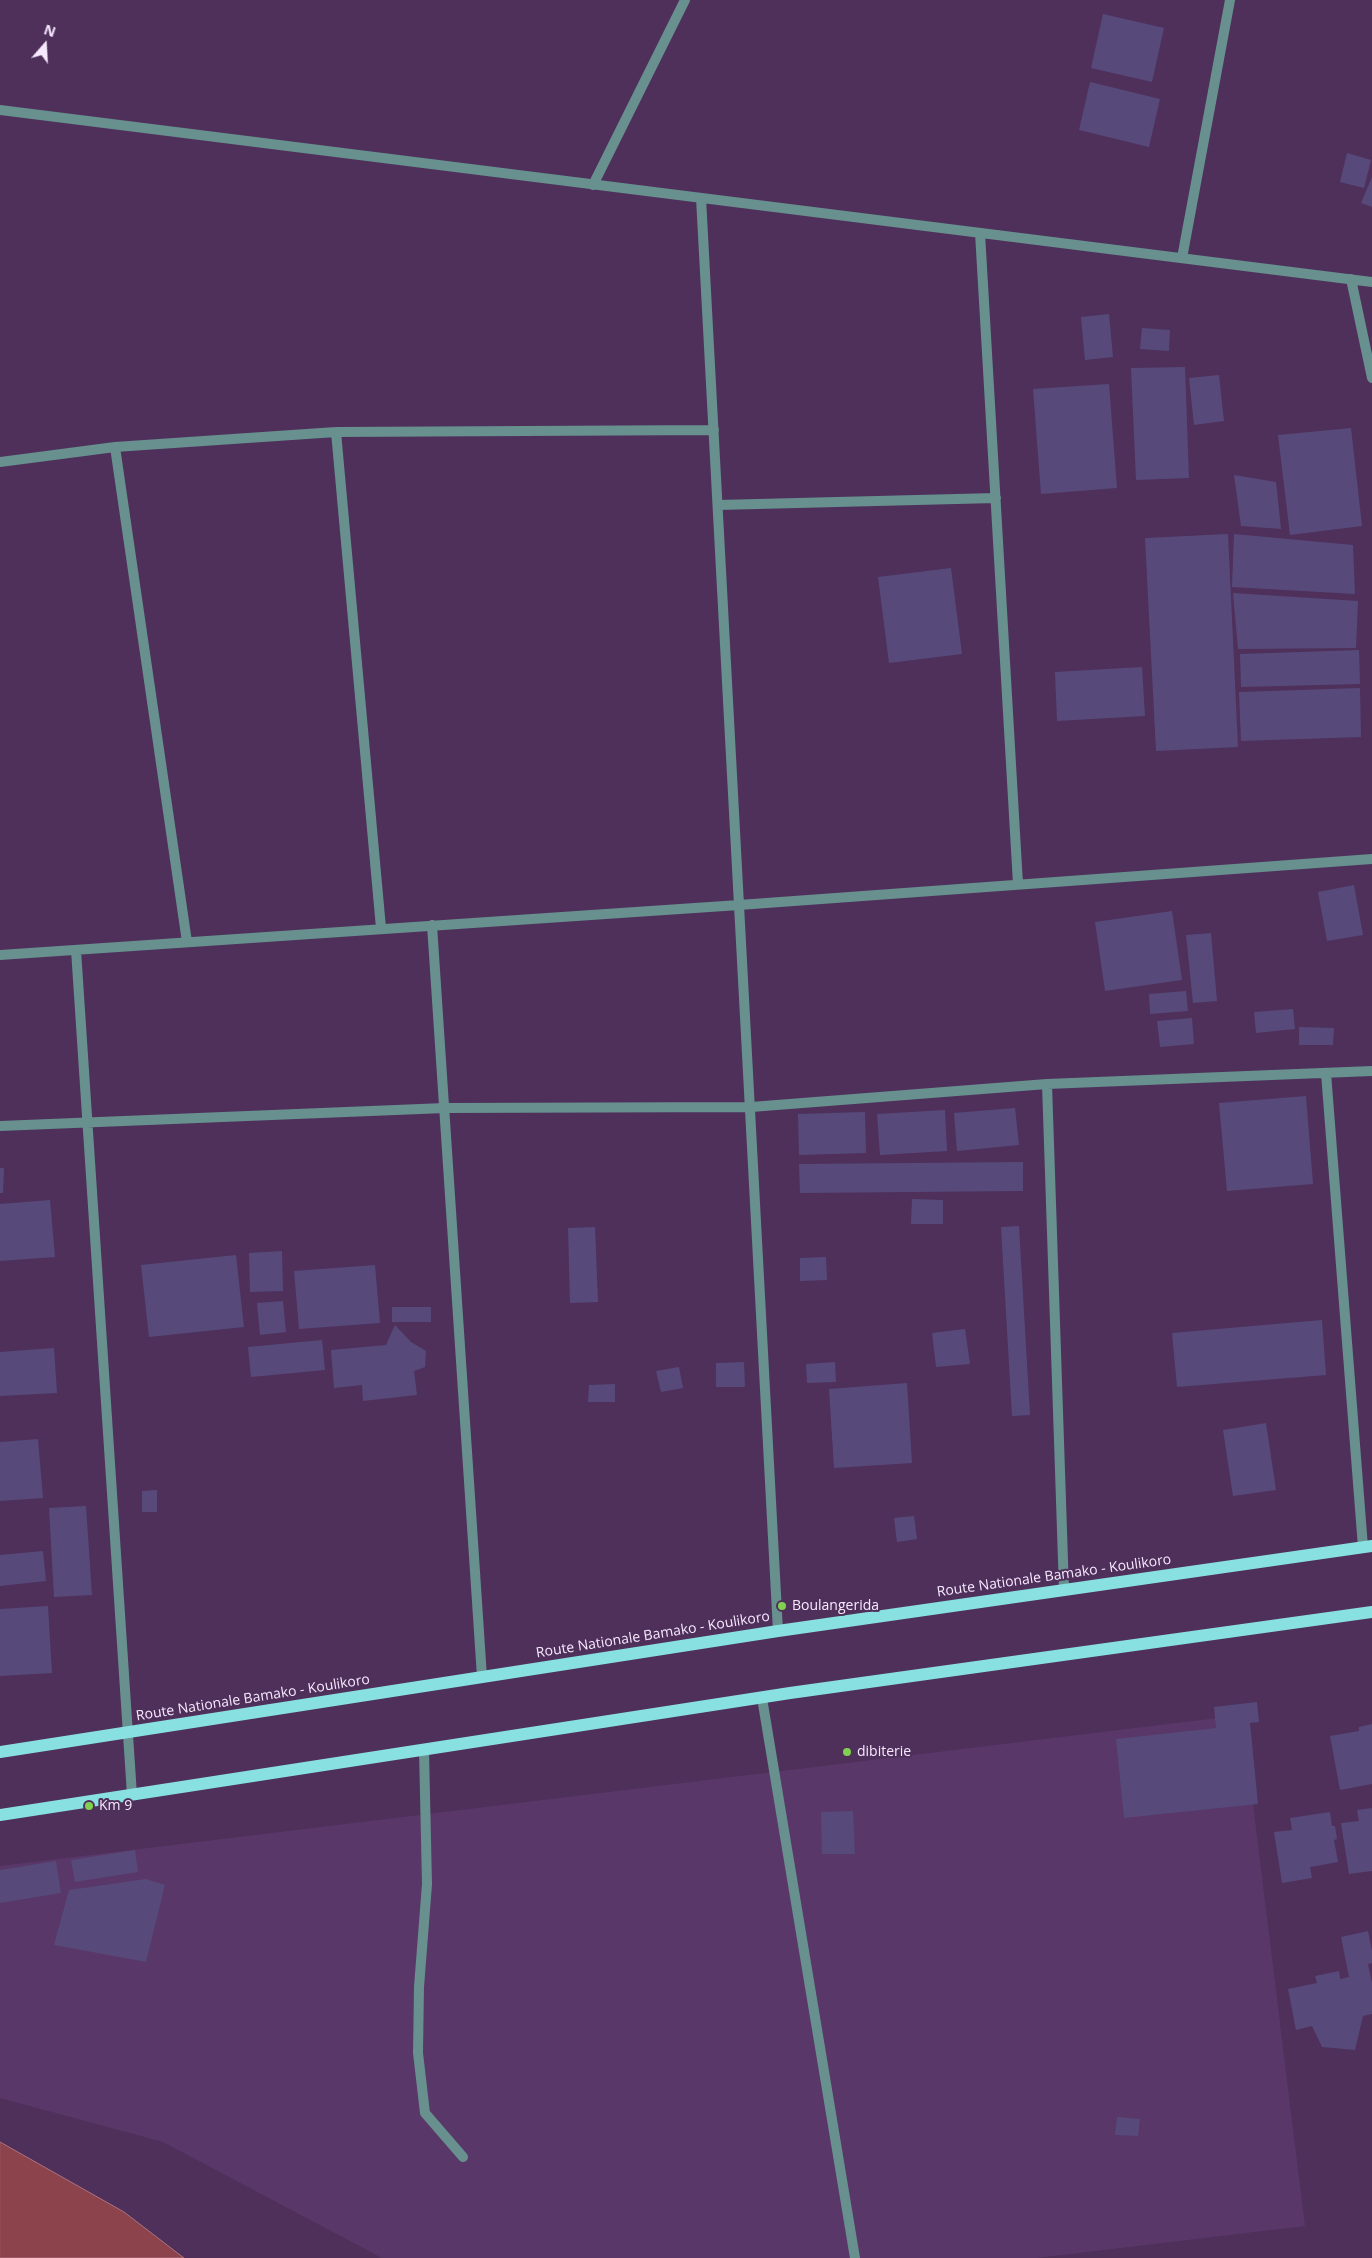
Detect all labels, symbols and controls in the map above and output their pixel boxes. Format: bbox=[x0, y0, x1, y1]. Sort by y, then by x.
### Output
north arrow bbox=[20, 20, 70, 70]
text: N bbox=[42, 20, 59, 41]
street label: Route Nationale Bamako - Koulikoro bbox=[936, 1551, 1172, 1601]
place label: Boulangerida bbox=[792, 1598, 879, 1614]
marker: Boulangerida bbox=[776, 1600, 788, 1612]
street label: Route Nationale Bamako - Koulikoro bbox=[535, 1608, 771, 1662]
street label: Route Nationale Bamako - Koulikoro bbox=[135, 1671, 371, 1725]
place label: dibiterie bbox=[857, 1744, 911, 1760]
marker: dibiterie bbox=[841, 1746, 853, 1758]
place label: Km 9 bbox=[99, 1798, 132, 1814]
marker: Km 9 bbox=[83, 1800, 95, 1812]

